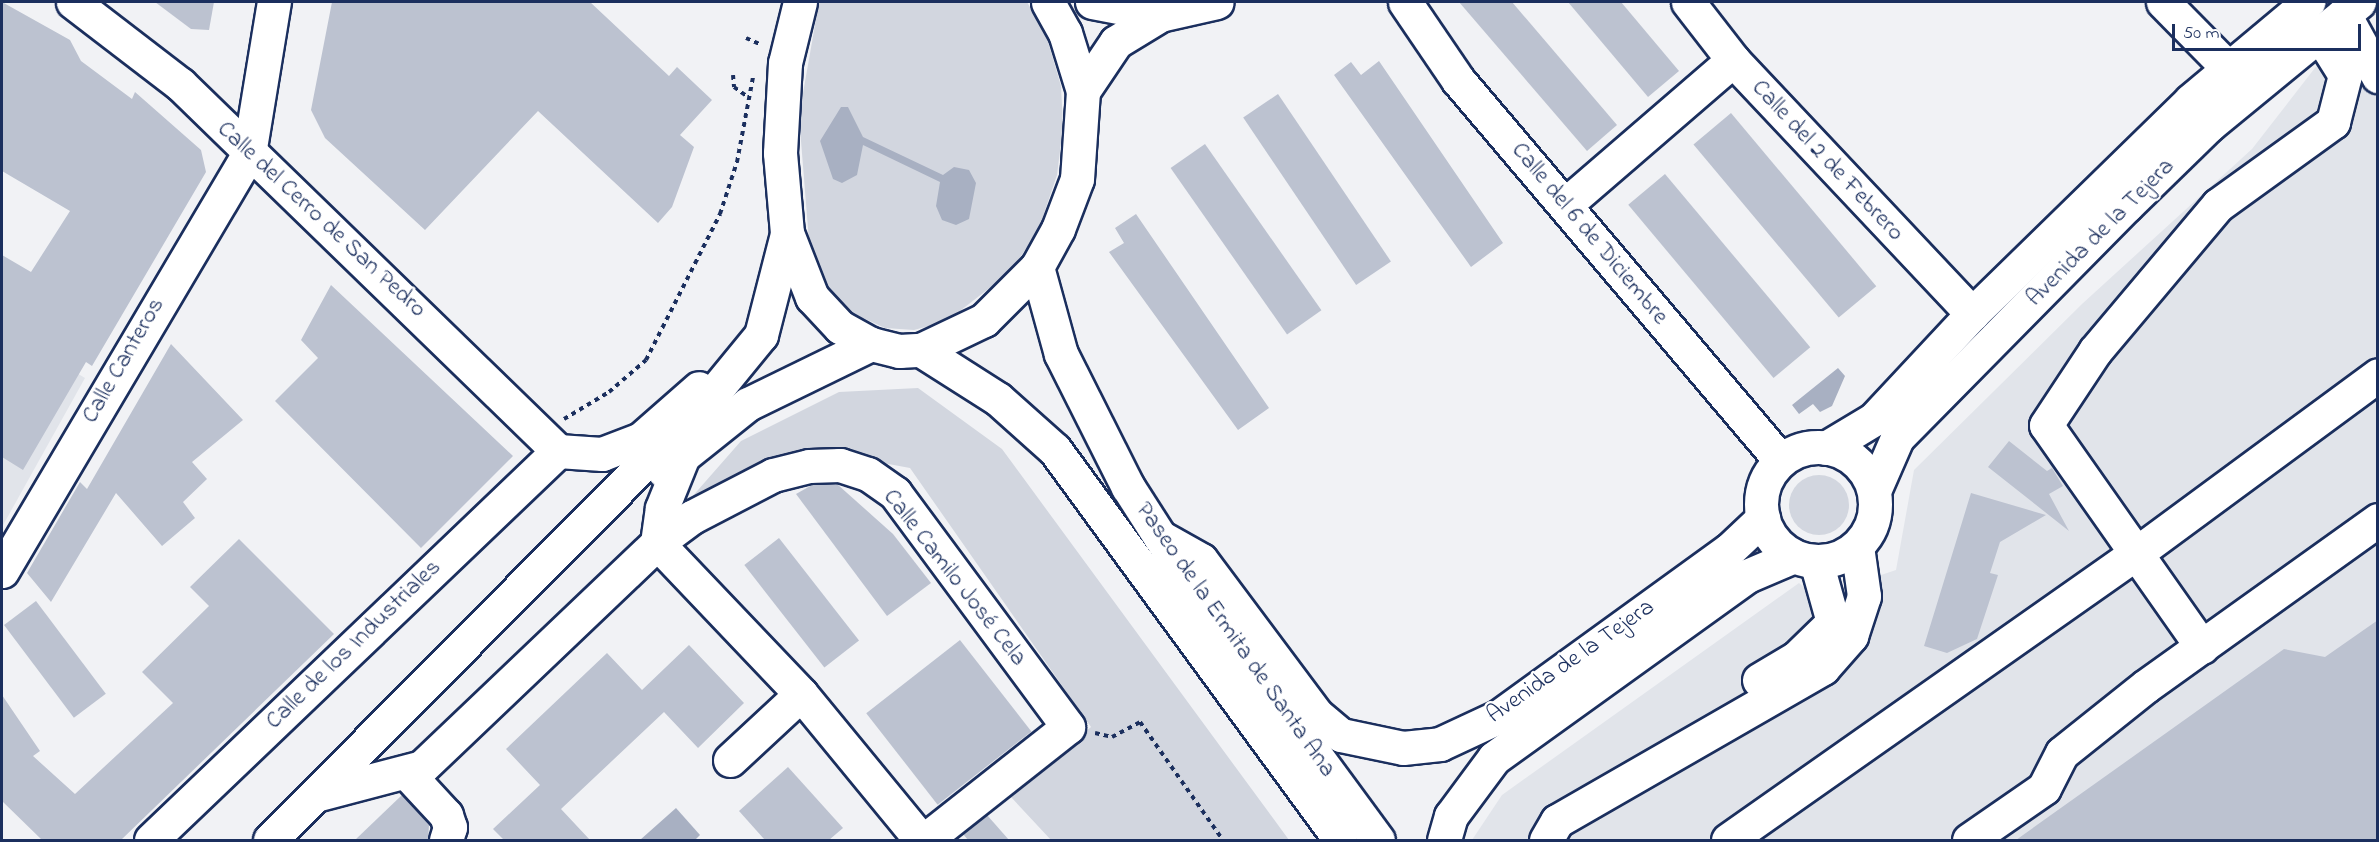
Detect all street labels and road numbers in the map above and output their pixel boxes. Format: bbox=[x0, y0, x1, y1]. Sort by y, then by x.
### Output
street label: Calle del 2 de Febrero bbox=[1745, 74, 1909, 248]
street label: Calle del Cerro de San Pedro bbox=[210, 116, 432, 324]
street label: Calle del 6 de Diciembre bbox=[1504, 137, 1674, 331]
street label: Avenida de la Tejera bbox=[2021, 153, 2181, 313]
street label: Calle Canteros bbox=[77, 293, 171, 429]
street label: Calle Camilo José Cela bbox=[876, 484, 1032, 672]
street label: Paseo de la Ermita de Santa Ana bbox=[1129, 497, 1341, 783]
street label: Calle de los Industriales bbox=[260, 554, 448, 736]
street label: Avenida de la Tejera bbox=[1482, 593, 1660, 731]

